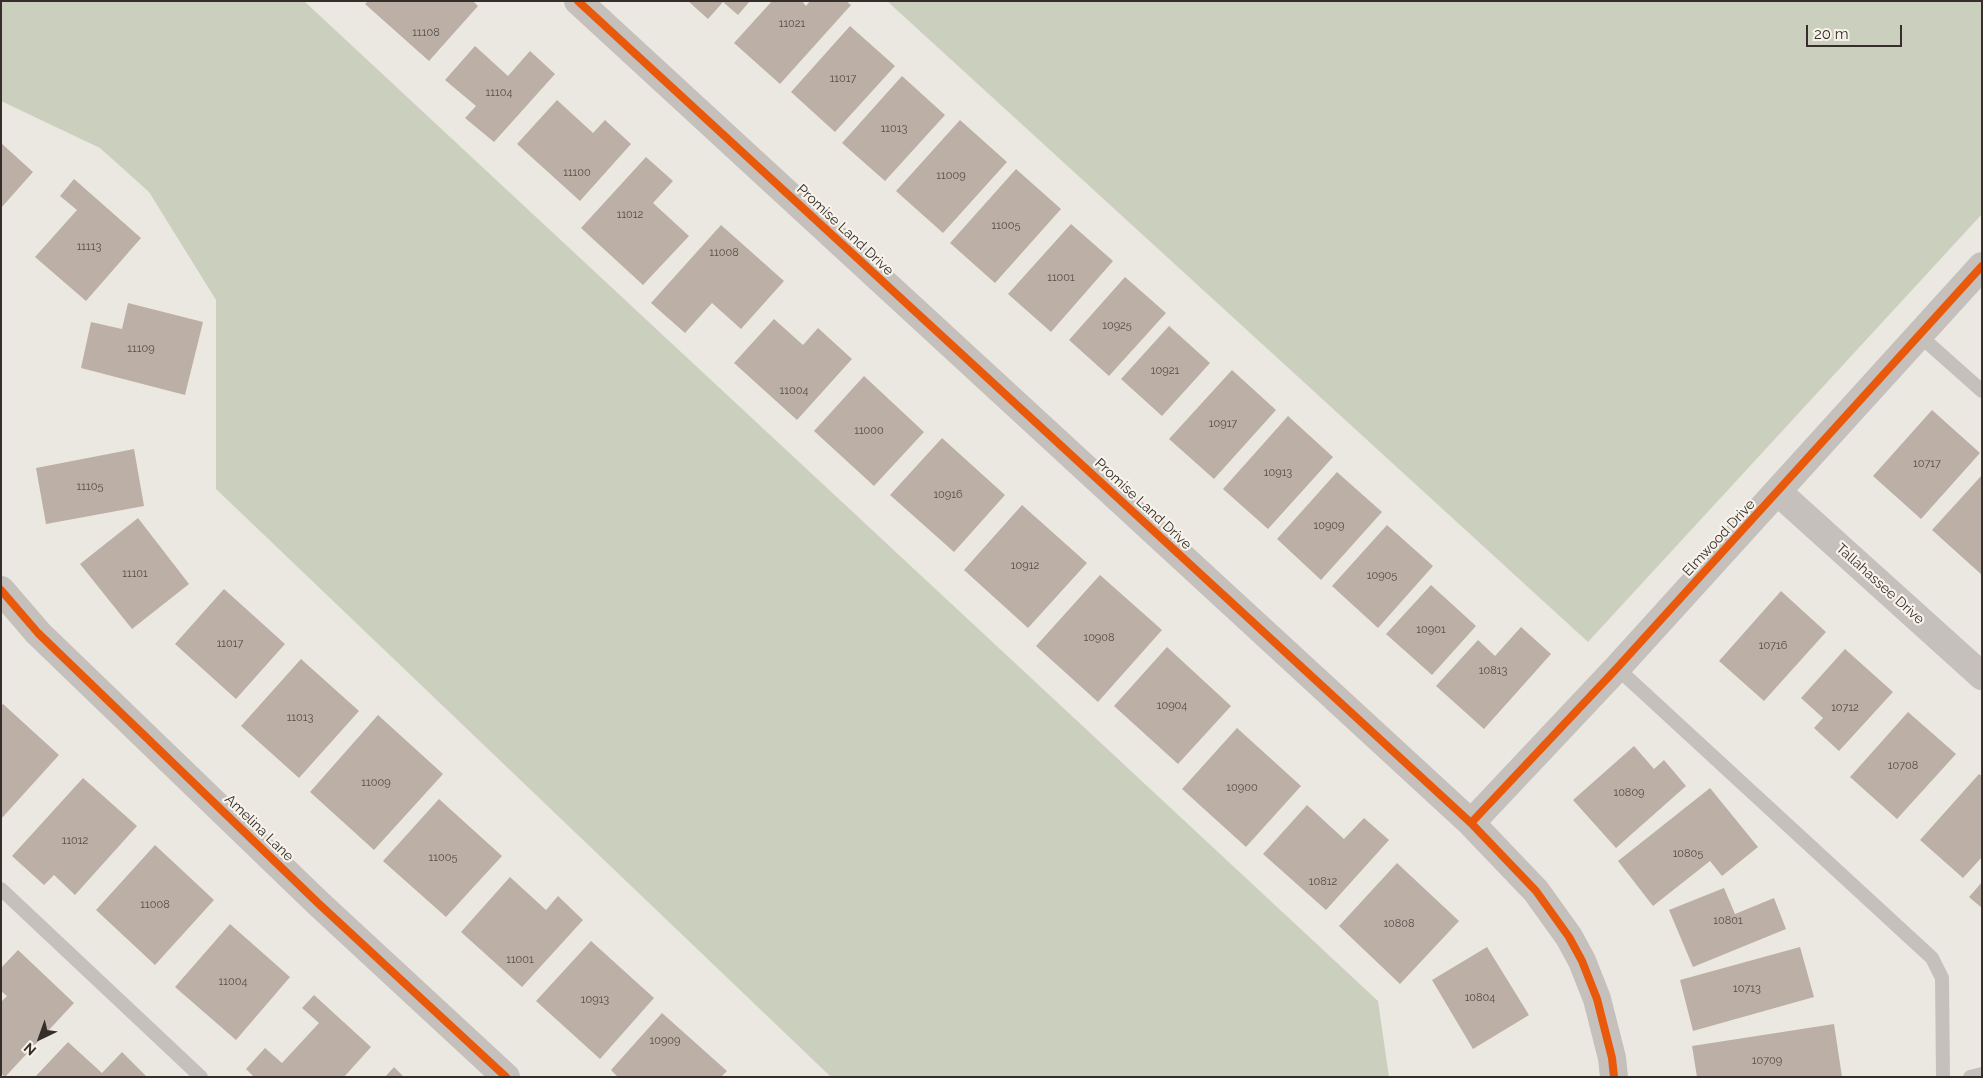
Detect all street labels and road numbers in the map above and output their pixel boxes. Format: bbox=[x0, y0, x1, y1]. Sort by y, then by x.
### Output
street label: Promise Land Drive bbox=[793, 181, 897, 279]
street label: Promise Land Drive bbox=[1091, 455, 1195, 553]
street label: Elmwood Drive bbox=[1679, 496, 1759, 580]
street label: Tallahassee Drive bbox=[1833, 540, 1927, 628]
street label: Amelina Lane bbox=[221, 791, 297, 865]

